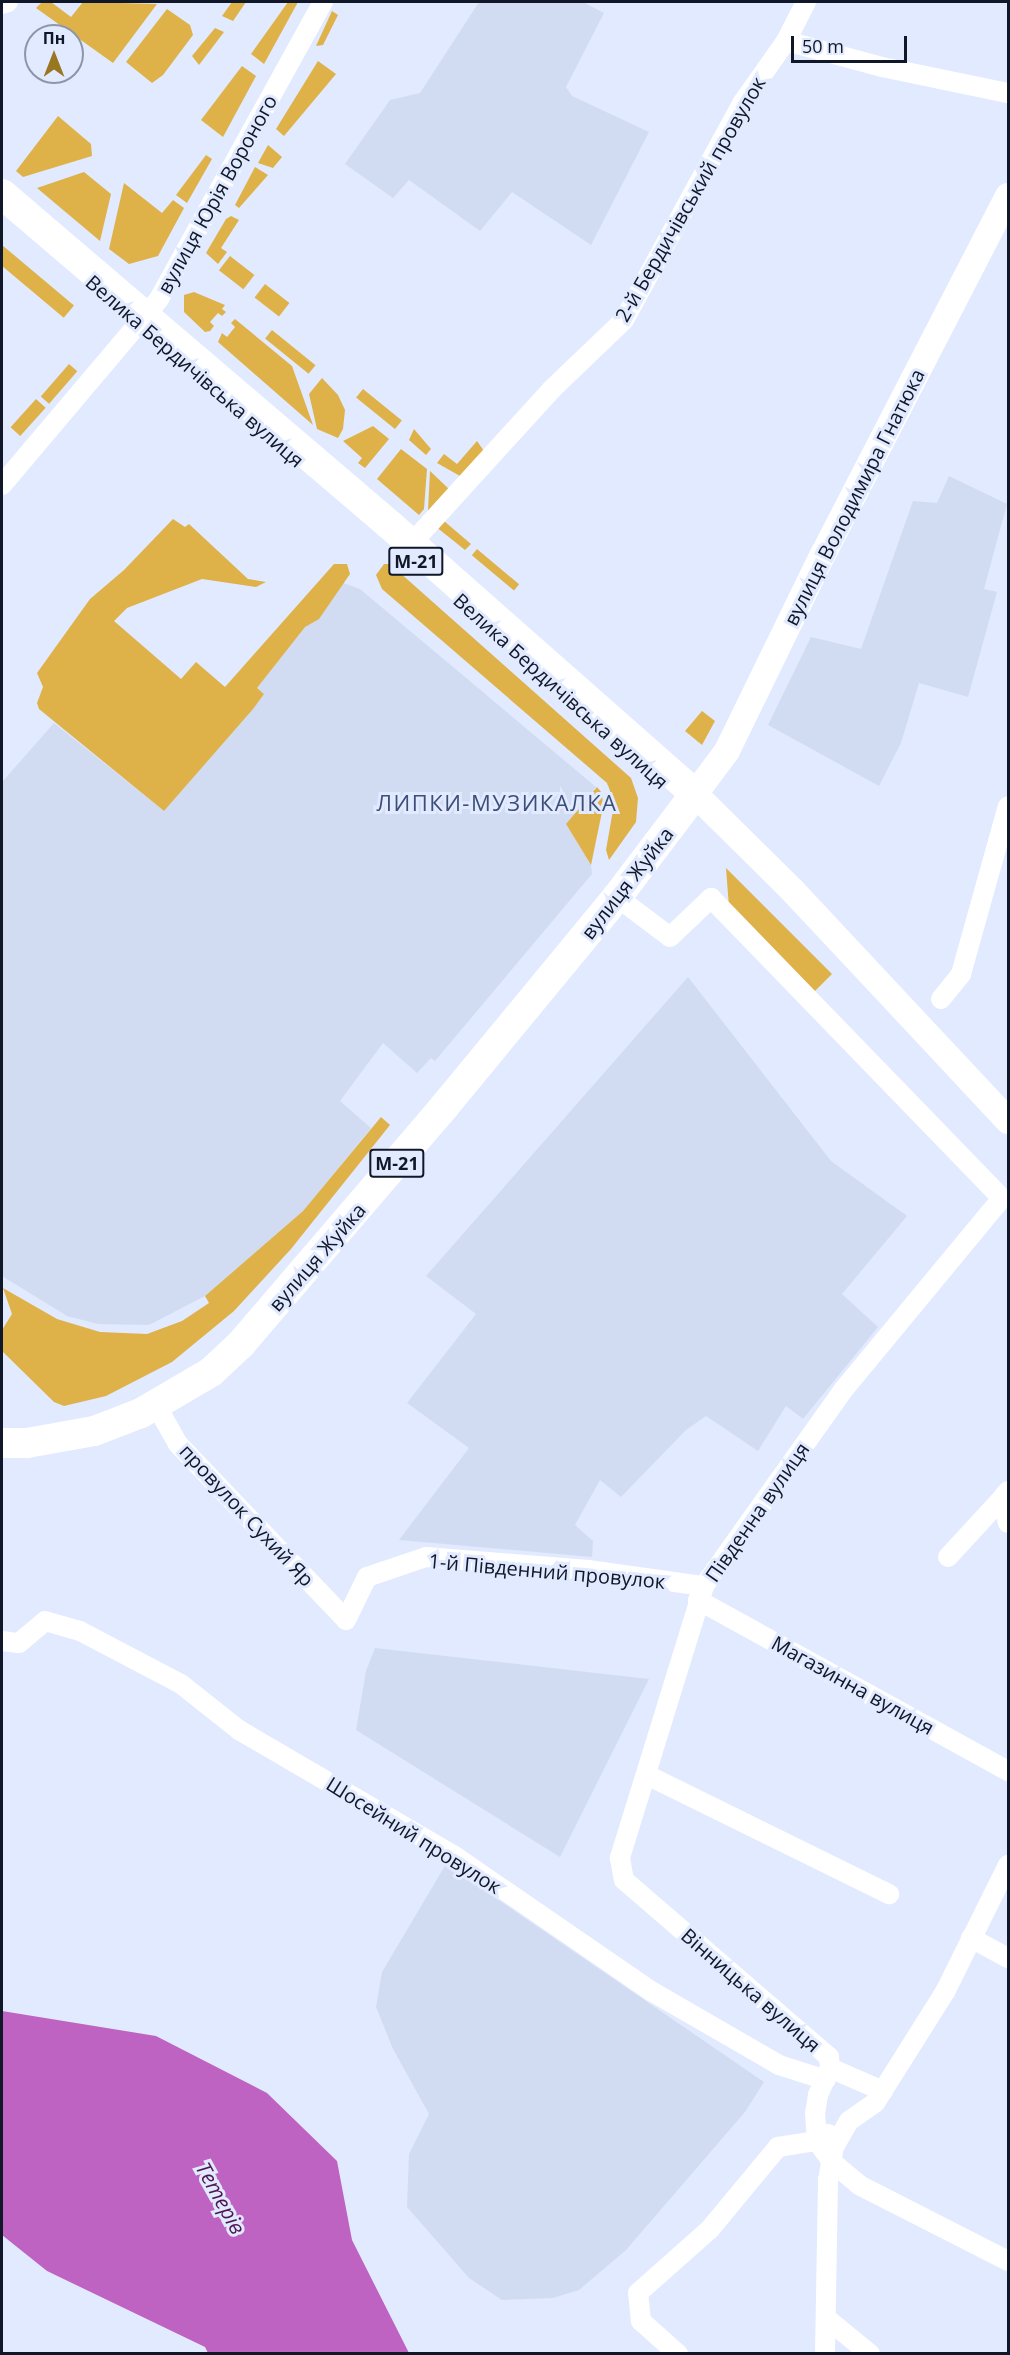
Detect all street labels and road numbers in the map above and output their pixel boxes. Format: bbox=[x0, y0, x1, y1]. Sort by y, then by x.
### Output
street label: 2-й Бердичівський провулок bbox=[610, 72, 770, 326]
street label: вулиця Юрія Вороного bbox=[152, 90, 282, 298]
street label: Велика Бердичівська вулиця bbox=[81, 270, 309, 472]
street label: вулиця Володимира Гнатюка bbox=[779, 365, 929, 629]
road number: М-21 bbox=[388, 546, 444, 576]
street label: Велика Бердичівська вулиця bbox=[449, 588, 673, 794]
street label: вулиця Жуйка bbox=[576, 822, 678, 944]
road number: М-21 bbox=[368, 1148, 426, 1178]
street label: вулиця Жуйка bbox=[264, 1198, 370, 1316]
street label: Південна вулиця bbox=[700, 1438, 814, 1586]
street label: провулок Сухий Яр bbox=[175, 1439, 319, 1591]
street label: 1-й Південний провулок bbox=[428, 1549, 666, 1593]
street label: Магазинна вулиця bbox=[768, 1630, 938, 1740]
street label: Шосейний провулок bbox=[322, 1771, 506, 1899]
street label: Вінницька вулиця bbox=[677, 1923, 825, 2057]

